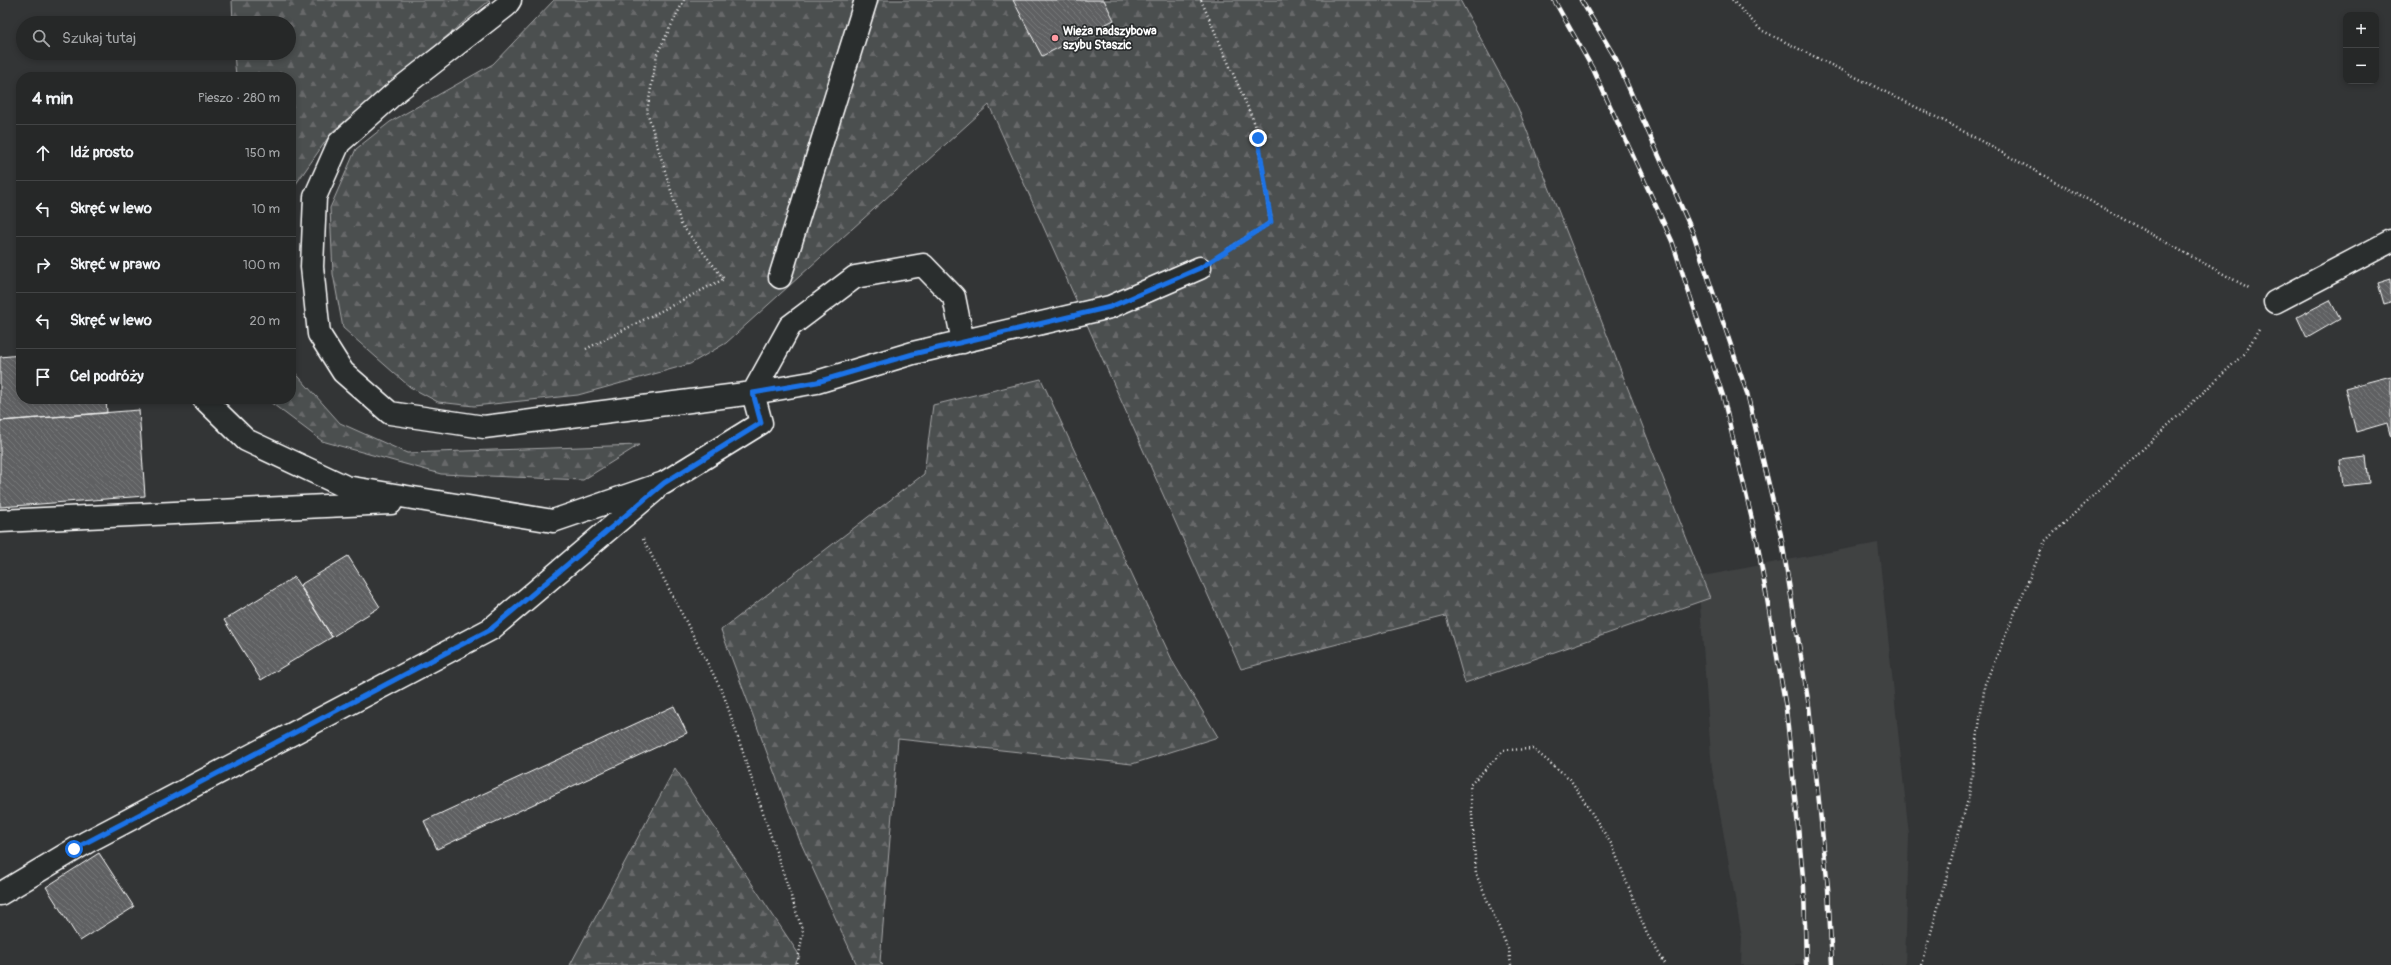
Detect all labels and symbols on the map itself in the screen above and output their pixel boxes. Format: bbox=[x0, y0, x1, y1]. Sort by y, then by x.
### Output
place label: Wieża nadszybowa szybu Staszic bbox=[1063, 24, 1157, 53]
marker: Wieża nadszybowa szybu Staszic bbox=[1050, 33, 1060, 43]
route end bbox=[1249, 129, 1267, 147]
route start bbox=[65, 840, 83, 858]

